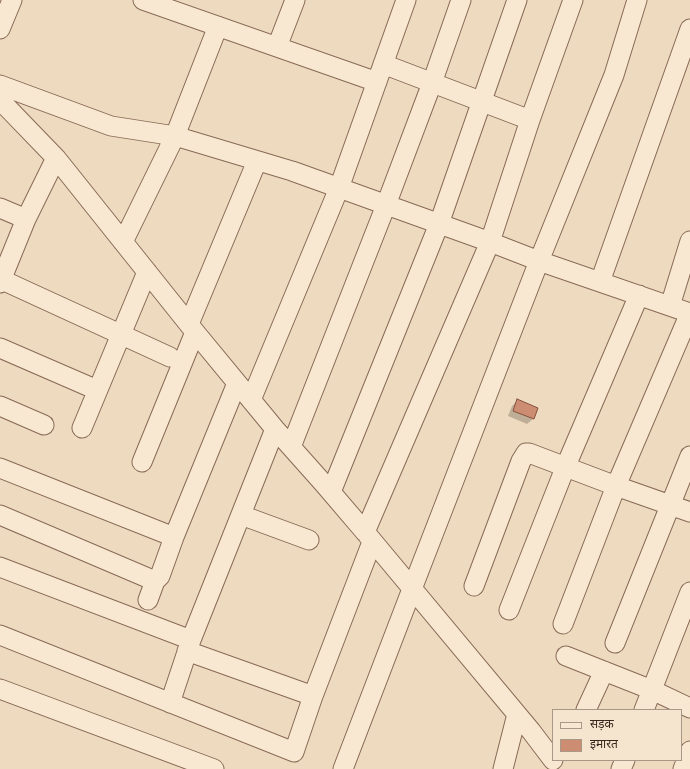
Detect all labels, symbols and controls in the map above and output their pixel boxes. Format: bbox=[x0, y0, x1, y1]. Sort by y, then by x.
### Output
legend bbox=[552, 709, 682, 761]
text: सड़क bbox=[590, 717, 614, 731]
text: इमारत bbox=[590, 737, 618, 751]

